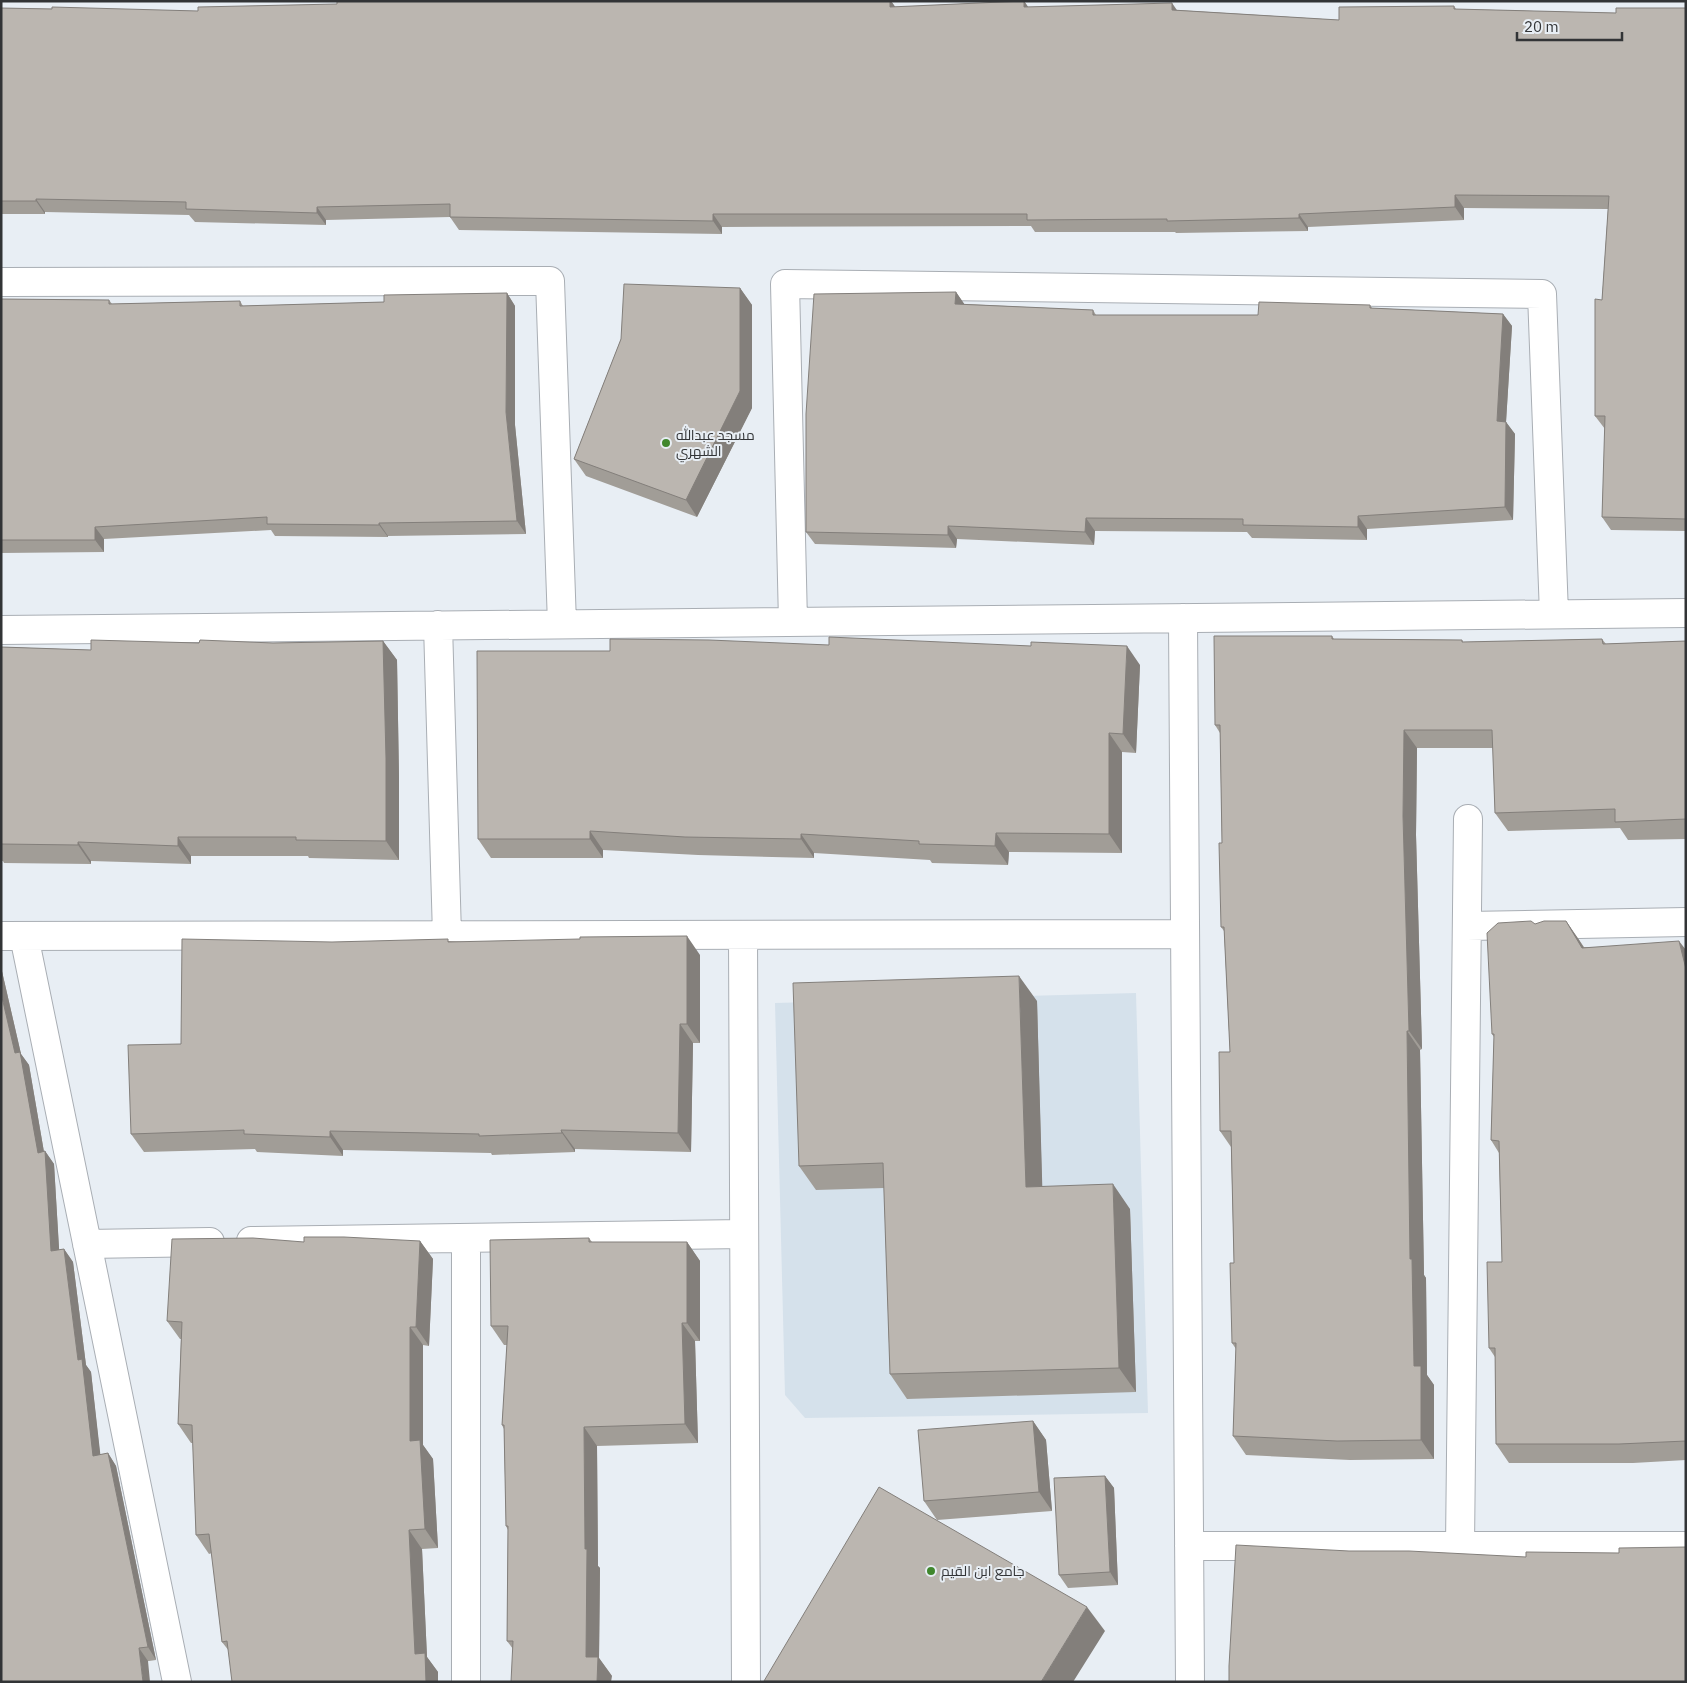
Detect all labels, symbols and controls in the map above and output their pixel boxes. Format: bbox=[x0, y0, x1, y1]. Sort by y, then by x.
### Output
scale bar bbox=[1517, 10, 1622, 42]
text: 20 m bbox=[1524, 17, 1559, 36]
place label: مسجد عبدالله الشهري bbox=[676, 426, 755, 463]
marker: مسجد عبدالله الشهري bbox=[660, 437, 672, 449]
place label: جامع ابن القيم bbox=[941, 1562, 1025, 1581]
marker: جامع ابن القيم bbox=[925, 1565, 937, 1577]

